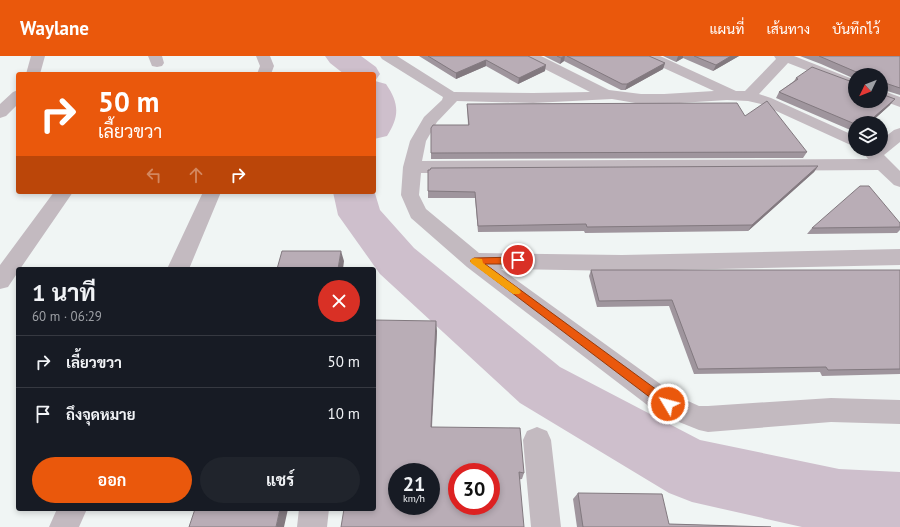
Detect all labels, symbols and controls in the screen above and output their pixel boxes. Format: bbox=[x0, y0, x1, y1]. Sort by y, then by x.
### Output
text: Waylane bbox=[20, 16, 89, 40]
text: แผนที่ bbox=[709, 20, 744, 38]
text: เส้นทาง bbox=[766, 20, 810, 38]
text: บันทึกไว้ bbox=[832, 20, 880, 38]
north arrow bbox=[848, 68, 888, 108]
map controls bbox=[848, 68, 888, 156]
text: 50 m bbox=[98, 83, 159, 120]
icon: right bbox=[32, 88, 84, 140]
button: layers bbox=[848, 116, 888, 156]
text: เลี้ยวขวา bbox=[98, 120, 162, 143]
icon: left bbox=[143, 164, 165, 186]
icon: ahead bbox=[185, 164, 207, 186]
icon: right bbox=[227, 164, 249, 186]
pin bbox=[501, 243, 535, 277]
icon: arrive bbox=[507, 249, 529, 271]
text: 1 นาที bbox=[32, 277, 96, 308]
button: close bbox=[318, 280, 360, 322]
text: 60 m · 06:29 bbox=[32, 308, 102, 325]
icon: right bbox=[32, 351, 54, 373]
text: 50 m bbox=[327, 352, 360, 371]
text: เลี้ยวขวา bbox=[66, 353, 122, 372]
position arrow bbox=[647, 383, 689, 425]
icon: arrive bbox=[32, 403, 54, 425]
text: 10 m bbox=[327, 404, 360, 423]
text: ถึงจุดหมาย bbox=[66, 405, 136, 424]
button: ออก bbox=[32, 457, 192, 503]
button: แชร์ bbox=[200, 457, 360, 503]
speed limit sign: 30 bbox=[448, 463, 500, 515]
text: 21 bbox=[403, 471, 425, 497]
text: km/h bbox=[403, 492, 425, 505]

